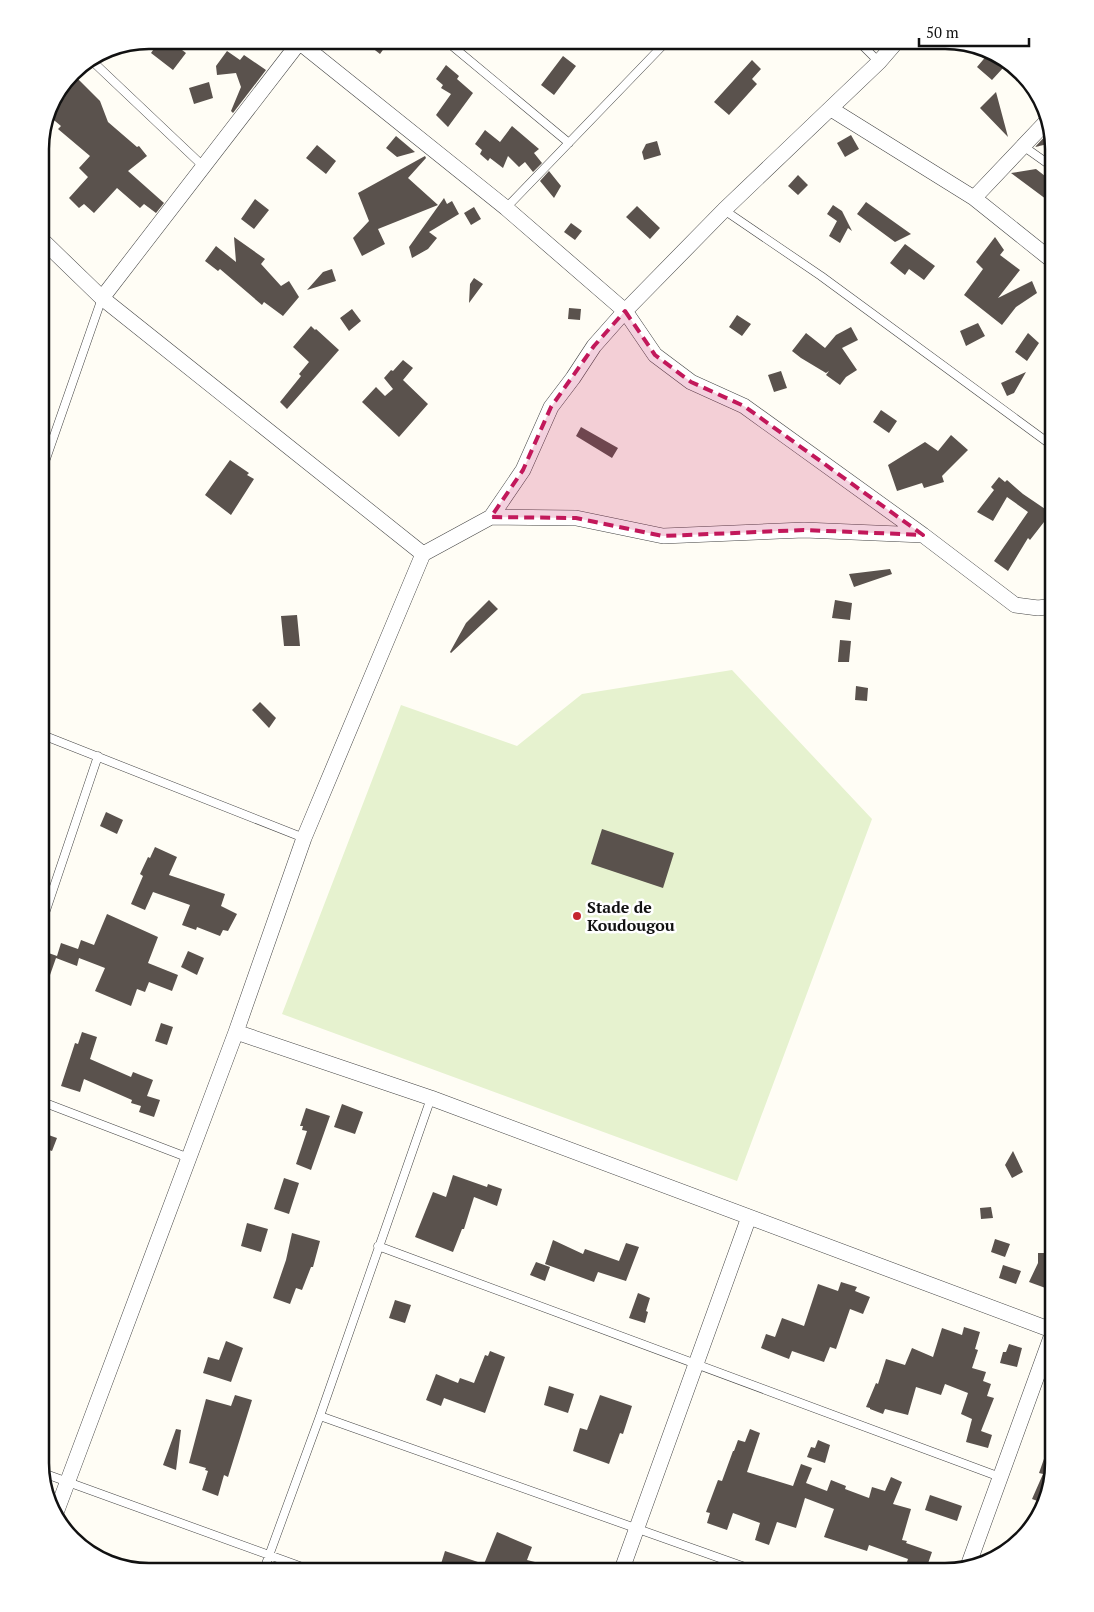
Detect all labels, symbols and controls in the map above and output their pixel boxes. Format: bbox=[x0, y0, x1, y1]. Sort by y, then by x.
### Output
scale bar bbox=[919, 15, 1029, 47]
text: 50 m bbox=[926, 22, 959, 42]
place label: Stade de Koudougou bbox=[587, 896, 675, 936]
marker: Stade de Koudougou bbox=[571, 910, 583, 922]

